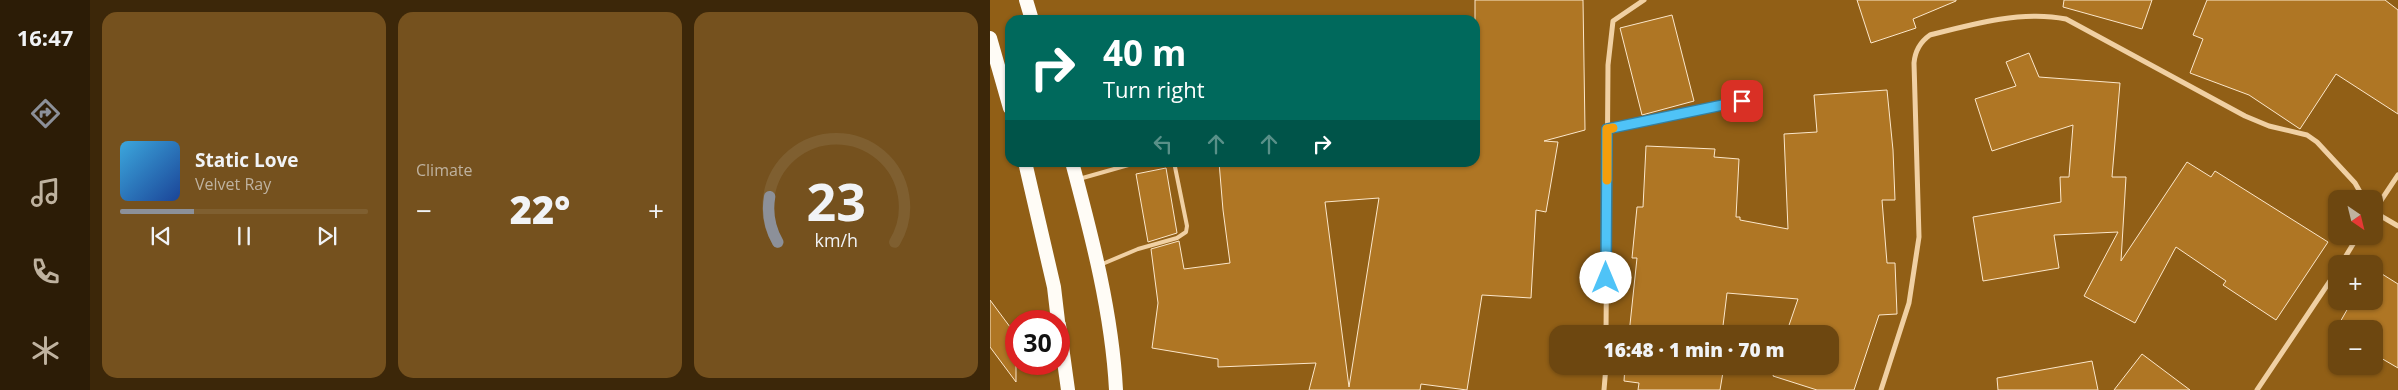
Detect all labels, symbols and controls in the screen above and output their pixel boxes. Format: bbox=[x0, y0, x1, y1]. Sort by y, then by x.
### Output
text: 16:47 bbox=[17, 22, 73, 52]
text: 40 m bbox=[1103, 29, 1186, 76]
icon: right bbox=[1020, 35, 1085, 100]
text: Turn right bbox=[1103, 74, 1205, 104]
pin bbox=[1721, 80, 1763, 122]
icon: arrive bbox=[1728, 87, 1756, 115]
icon: directions bbox=[28, 96, 63, 131]
icon: left bbox=[1149, 130, 1177, 158]
icon: ahead bbox=[1202, 130, 1230, 158]
icon: ahead bbox=[1255, 130, 1283, 158]
icon: right bbox=[1308, 130, 1336, 158]
text: Static Love bbox=[195, 147, 298, 173]
text: Climate bbox=[416, 159, 473, 181]
text: 23 bbox=[806, 165, 866, 236]
text: Velvet Ray bbox=[195, 173, 271, 195]
icon: music bbox=[28, 175, 63, 210]
text: 22° bbox=[510, 183, 570, 235]
north arrow bbox=[2328, 190, 2382, 245]
map controls bbox=[2328, 190, 2383, 375]
text: − bbox=[416, 191, 432, 229]
text: + bbox=[648, 191, 664, 229]
icon: previous bbox=[147, 222, 175, 250]
icon: pause bbox=[230, 222, 258, 250]
icon: next bbox=[313, 222, 341, 250]
text: km/h bbox=[814, 228, 858, 252]
position arrow bbox=[1579, 251, 1631, 303]
icon: phone bbox=[28, 254, 63, 289]
button: + bbox=[2328, 255, 2383, 310]
speed limit sign: 30 bbox=[1005, 310, 1070, 375]
button: − bbox=[2328, 320, 2383, 375]
icon: climate bbox=[28, 333, 63, 368]
text: 16:48 · 1 min · 70 m bbox=[1604, 337, 1784, 363]

